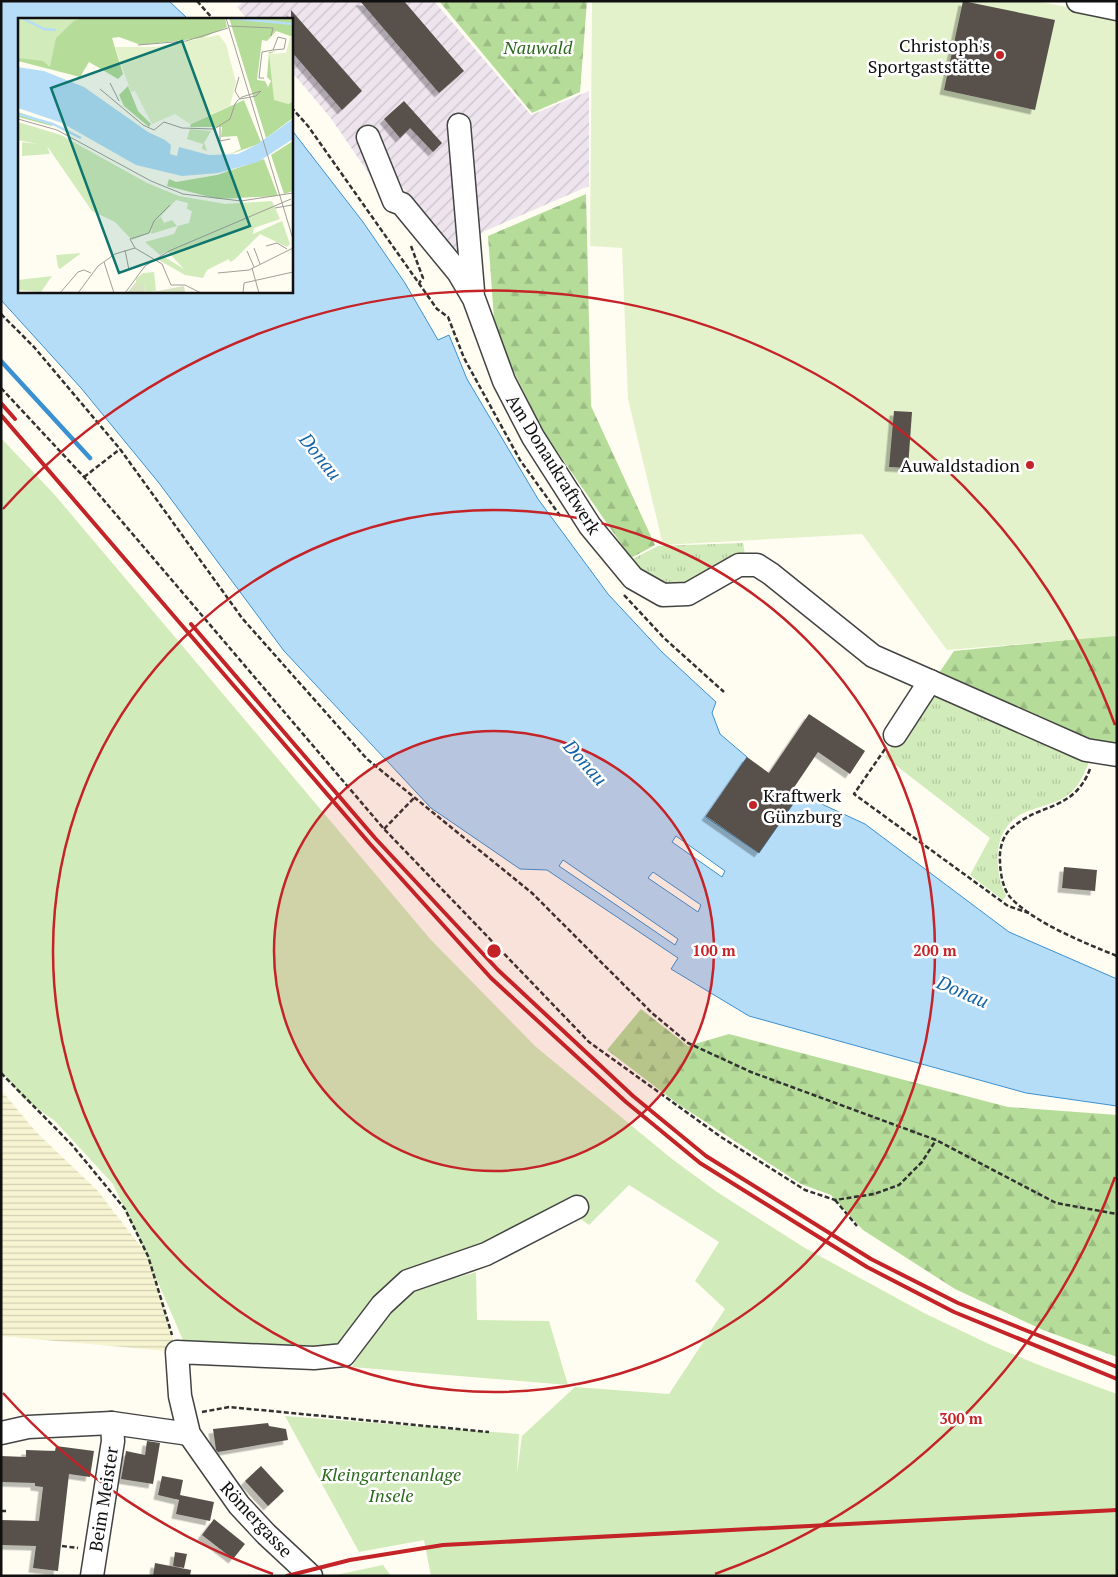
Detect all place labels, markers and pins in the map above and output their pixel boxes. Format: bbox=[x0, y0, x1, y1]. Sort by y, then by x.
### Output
place label: Christoph's Sportgaststätte bbox=[868, 33, 990, 78]
marker: Christoph's Sportgaststätte bbox=[994, 49, 1006, 61]
place label: Auwaldstadion bbox=[900, 453, 1020, 477]
marker: Auwaldstadion bbox=[1024, 459, 1036, 471]
place label: Kraftwerk Günzburg bbox=[763, 783, 842, 828]
marker: Kraftwerk Günzburg bbox=[747, 799, 759, 811]
centre of rings bbox=[485, 942, 503, 960]

